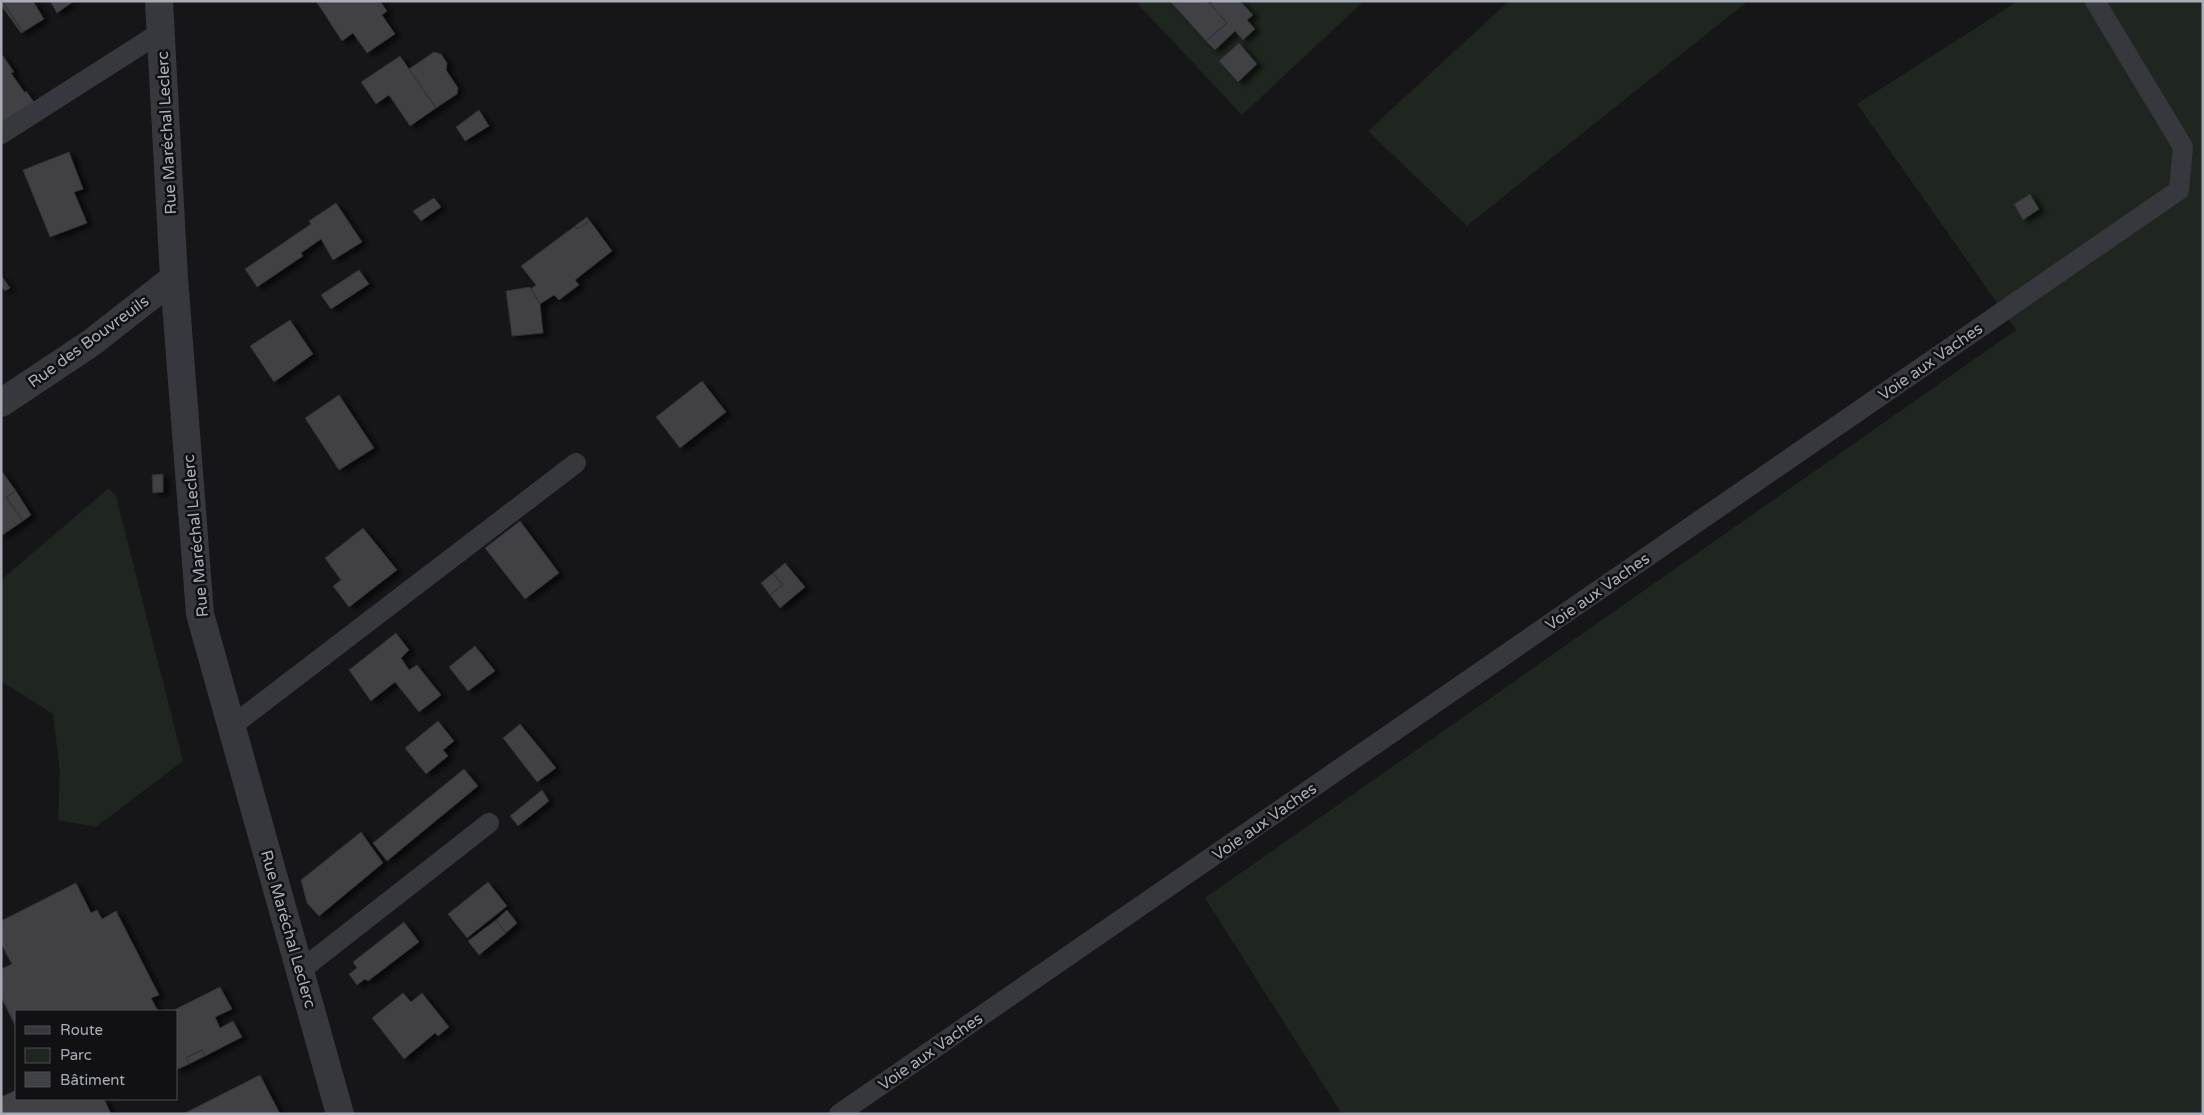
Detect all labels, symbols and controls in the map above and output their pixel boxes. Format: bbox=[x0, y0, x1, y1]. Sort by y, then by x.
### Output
street label: Rue Maréchal Leclerc bbox=[153, 51, 181, 215]
street label: Rue des Bouvreuils bbox=[24, 291, 153, 392]
street label: Voie aux Vaches bbox=[1875, 318, 1987, 405]
street label: Rue Maréchal Leclerc bbox=[179, 454, 213, 618]
street label: Voie aux Vaches bbox=[1542, 548, 1654, 635]
street label: Voie aux Vaches bbox=[1209, 778, 1321, 865]
street label: Rue Maréchal Leclerc bbox=[256, 848, 320, 1011]
street label: Voie aux Vaches bbox=[875, 1008, 987, 1095]
legend bbox=[15, 1010, 178, 1100]
text: Route bbox=[60, 1021, 103, 1039]
text: Parc bbox=[60, 1046, 92, 1064]
text: Bâtiment bbox=[60, 1071, 125, 1089]

